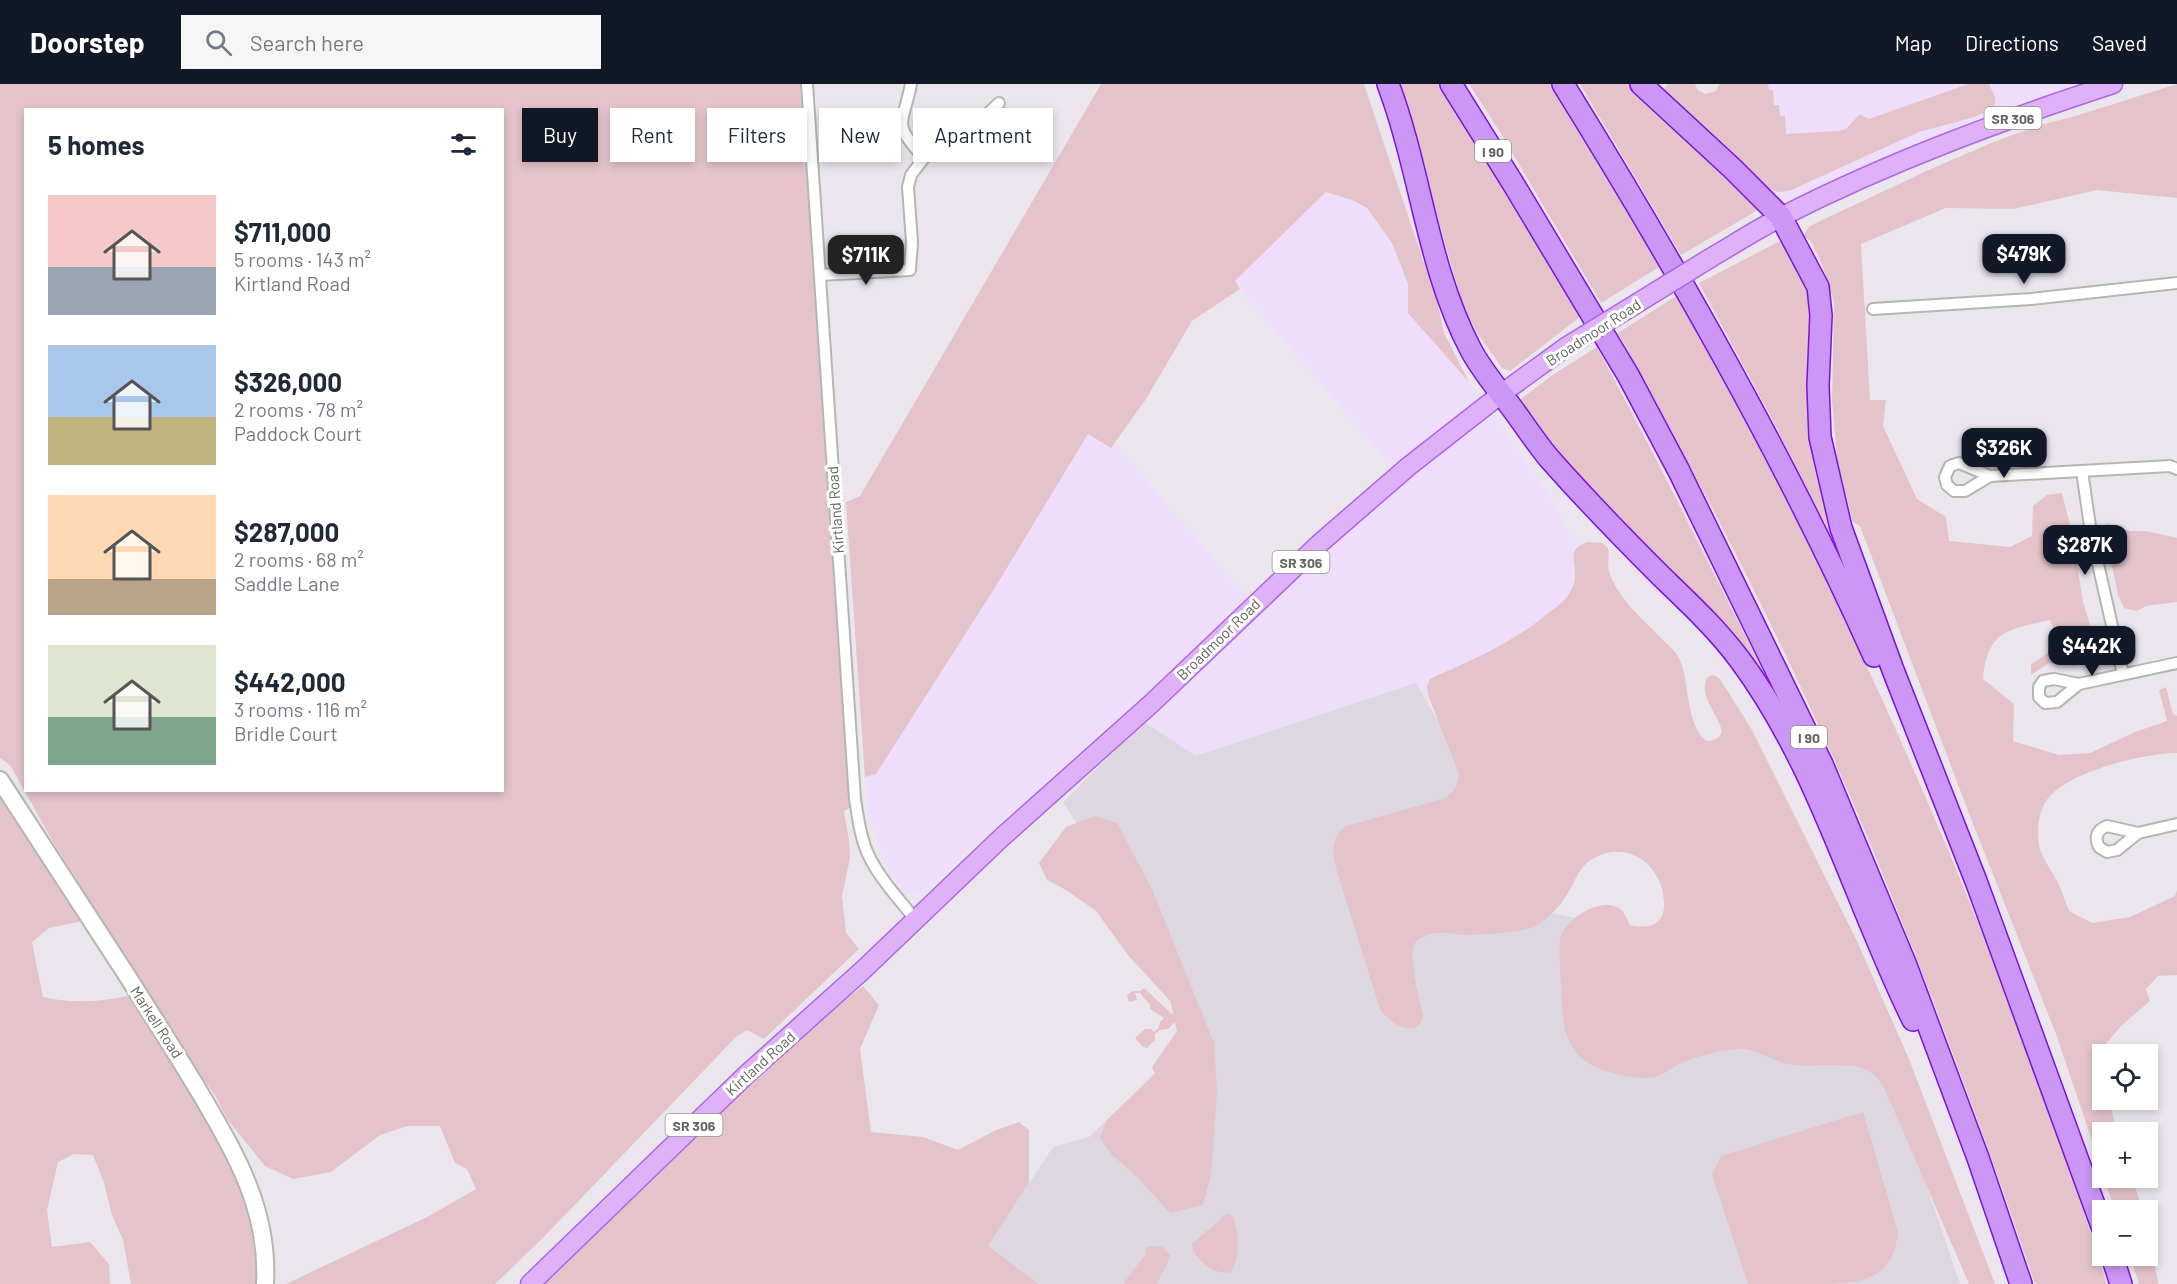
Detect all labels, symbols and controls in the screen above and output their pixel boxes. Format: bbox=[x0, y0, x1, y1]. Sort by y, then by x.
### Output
search box bbox=[181, 15, 601, 69]
text: Doorstep bbox=[30, 25, 145, 59]
icon: search bbox=[202, 26, 235, 59]
text: Search here bbox=[250, 29, 364, 55]
text: Map bbox=[1895, 30, 1932, 55]
text: Directions bbox=[1965, 30, 2059, 55]
text: Saved bbox=[2092, 30, 2147, 55]
road number: SR 306 bbox=[1984, 107, 2042, 129]
chip: Buy bbox=[522, 108, 598, 162]
chip: Rent bbox=[610, 108, 695, 162]
chip: Filters bbox=[707, 108, 807, 162]
chip: New bbox=[819, 108, 901, 162]
chip: Apartment bbox=[913, 108, 1053, 162]
icon: filters bbox=[447, 128, 480, 161]
text: 5 homes bbox=[48, 129, 145, 160]
road number: I 90 bbox=[1475, 140, 1511, 162]
text: $711,000 bbox=[234, 216, 331, 247]
icon: home bbox=[96, 219, 168, 291]
pin: $479K bbox=[1982, 234, 2066, 285]
pin: $711K bbox=[824, 235, 908, 286]
text: $479K bbox=[1996, 241, 2052, 265]
text: $711K bbox=[842, 242, 890, 266]
text: 5 rooms · 143 m² bbox=[234, 247, 371, 271]
text: Kirtland Road bbox=[234, 271, 351, 295]
street label: Broadmoor Road bbox=[1542, 295, 1644, 369]
text: $326,000 bbox=[234, 366, 342, 397]
icon: home bbox=[96, 369, 168, 441]
text: 2 rooms · 78 m² bbox=[234, 397, 363, 421]
text: Paddock Court bbox=[234, 421, 362, 445]
pin: $326K bbox=[1962, 428, 2046, 479]
text: $326K bbox=[1976, 435, 2032, 459]
street label: Kirtland Road bbox=[823, 466, 847, 554]
text: $287,000 bbox=[234, 516, 339, 547]
icon: home bbox=[96, 519, 168, 591]
pin: $287K bbox=[2043, 525, 2127, 576]
text: $287K bbox=[2057, 532, 2113, 556]
text: 2 rooms · 68 m² bbox=[234, 547, 364, 571]
road number: SR 306 bbox=[1272, 551, 1330, 573]
text: Saddle Lane bbox=[234, 571, 340, 595]
street label: Broadmoor Road bbox=[1173, 595, 1263, 683]
pin: $442K bbox=[2050, 626, 2134, 677]
text: $442K bbox=[2062, 633, 2122, 657]
text: $442,000 bbox=[234, 666, 346, 697]
icon: home bbox=[96, 669, 168, 741]
text: 3 rooms · 116 m² bbox=[234, 697, 367, 721]
text: Bridle Court bbox=[234, 721, 338, 745]
road number: I 90 bbox=[1791, 726, 1827, 748]
street label: Markell Road bbox=[127, 983, 187, 1061]
street label: Kirtland Road bbox=[721, 1027, 799, 1099]
map controls bbox=[2092, 1044, 2158, 1266]
button: locate bbox=[2092, 1044, 2158, 1110]
road number: SR 306 bbox=[666, 1114, 722, 1136]
button: + bbox=[2092, 1122, 2158, 1188]
button: − bbox=[2092, 1200, 2158, 1266]

